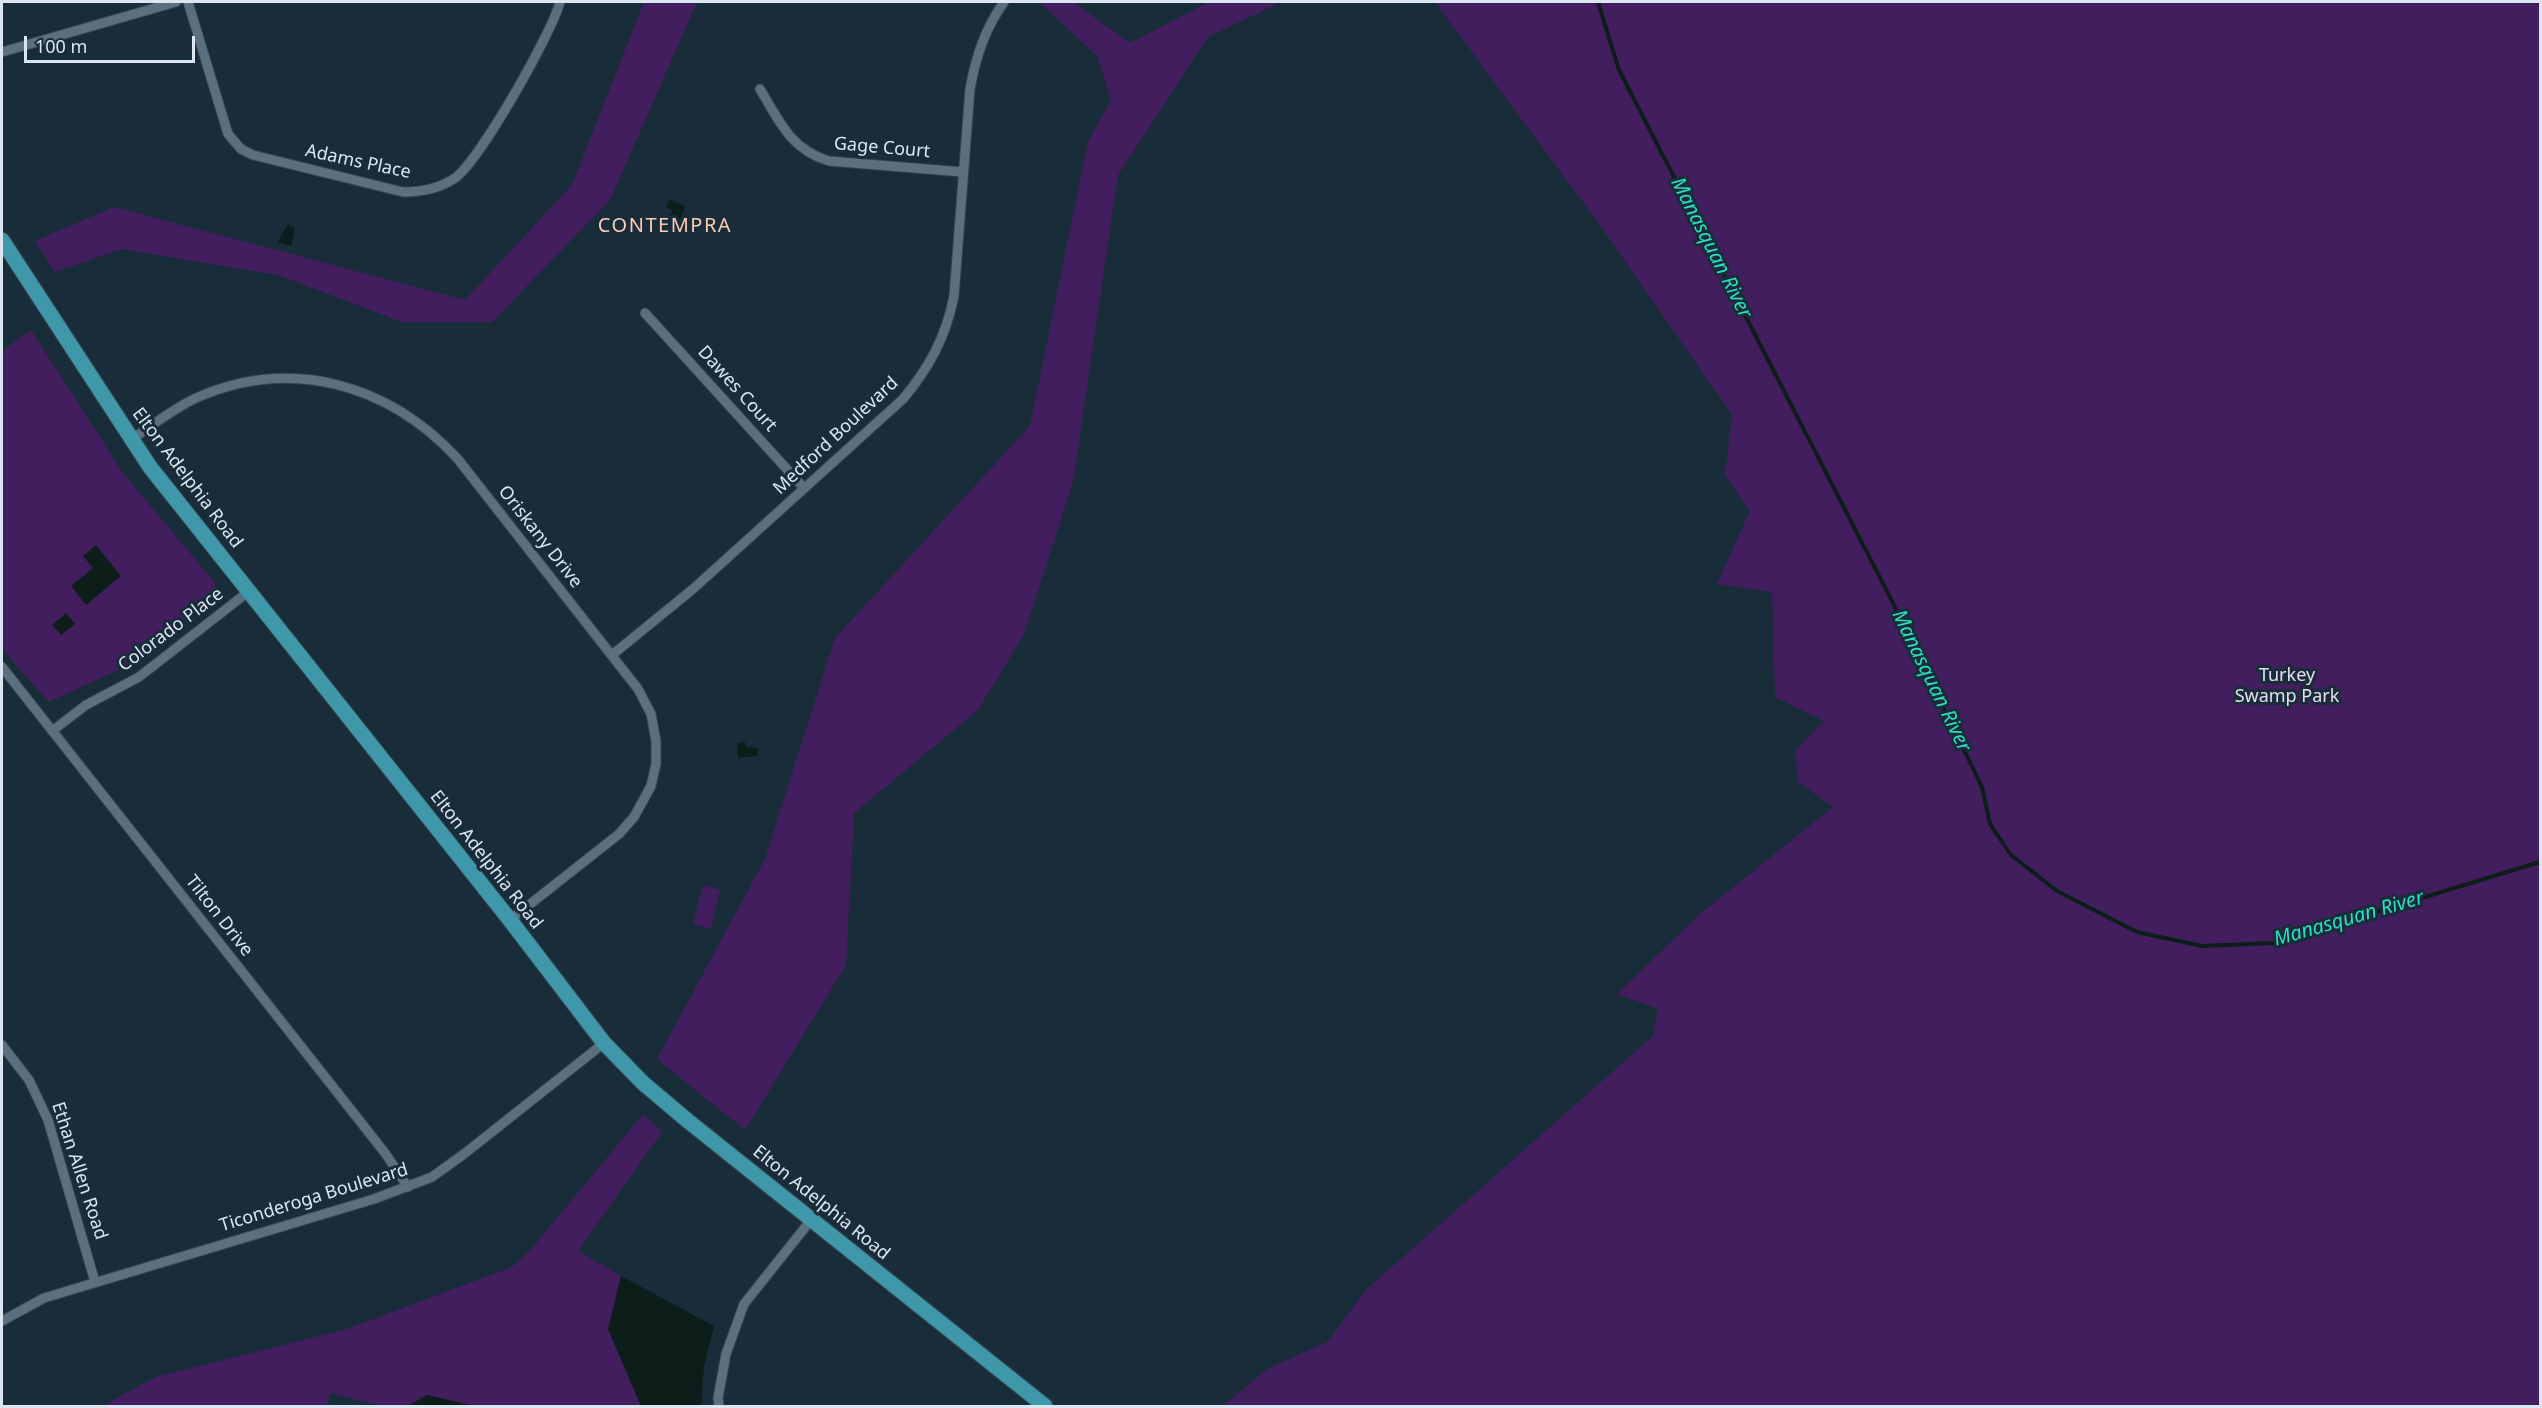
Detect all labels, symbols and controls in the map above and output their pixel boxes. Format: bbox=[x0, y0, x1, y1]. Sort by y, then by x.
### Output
scale bar bbox=[27, 24, 198, 62]
text: 100 m bbox=[35, 34, 87, 58]
street label: Gage Court bbox=[833, 133, 931, 163]
street label: Adams Place bbox=[303, 140, 413, 184]
water label: Manasquan River bbox=[1665, 174, 1757, 322]
district label: CONTEMPRA bbox=[598, 214, 732, 238]
street label: Dawes Court bbox=[693, 342, 781, 436]
street label: Medford Boulevard bbox=[769, 373, 903, 499]
street label: Elton Adelphia Road bbox=[127, 404, 247, 552]
street label: Oriskany Drive bbox=[493, 482, 587, 592]
street label: Colorado Place bbox=[114, 583, 228, 677]
water label: Manasquan River bbox=[1886, 606, 1976, 756]
park label: Turkey Swamp Park bbox=[2235, 665, 2339, 708]
street label: Elton Adelphia Road bbox=[425, 786, 547, 934]
street label: Tilton Drive bbox=[181, 871, 257, 961]
water label: Manasquan River bbox=[2271, 886, 2427, 952]
street label: Ethan Allen Road bbox=[47, 1099, 111, 1243]
street label: Elton Adelphia Road bbox=[748, 1141, 894, 1265]
street label: Ticonderoga Boulevard bbox=[217, 1159, 411, 1237]

